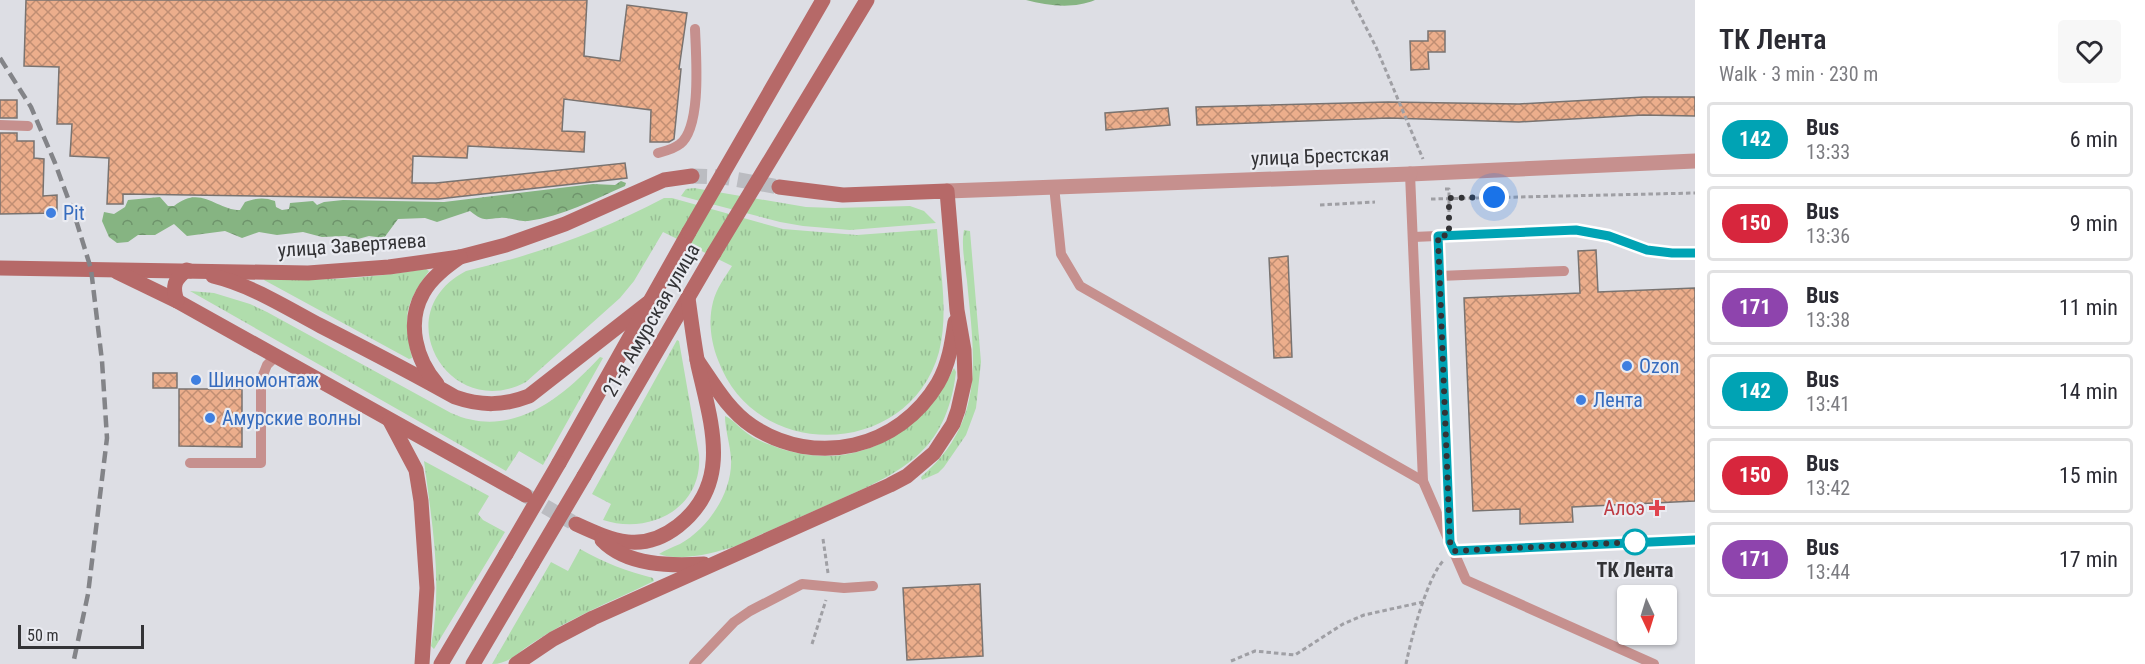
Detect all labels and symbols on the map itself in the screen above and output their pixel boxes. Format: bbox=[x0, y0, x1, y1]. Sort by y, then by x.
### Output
street label: улица Брестская bbox=[1250, 142, 1390, 170]
your location bbox=[1479, 182, 1509, 212]
place label: Pit bbox=[63, 201, 85, 225]
marker: Pit bbox=[44, 206, 58, 220]
street label: улица Завертяева bbox=[277, 228, 427, 262]
street label: 21-я Амурская улица bbox=[597, 239, 705, 401]
place label: Ozon bbox=[1639, 354, 1679, 378]
marker: Ozon bbox=[1620, 359, 1634, 373]
place label: Шиномонтаж bbox=[208, 368, 319, 392]
marker: Шиномонтаж bbox=[189, 373, 203, 387]
place label: Лента bbox=[1593, 388, 1643, 412]
marker: Лента bbox=[1574, 393, 1588, 407]
place label: Амурские волны bbox=[222, 406, 362, 430]
marker: Амурские волны bbox=[203, 411, 217, 425]
place label: Алоэ bbox=[1604, 496, 1645, 520]
marker: Алоэ bbox=[1650, 501, 1664, 515]
marker: ТК Лента bbox=[1622, 529, 1648, 555]
place label: ТК Лента bbox=[1597, 558, 1673, 582]
north arrow bbox=[1617, 585, 1677, 645]
scale bar bbox=[18, 622, 144, 650]

